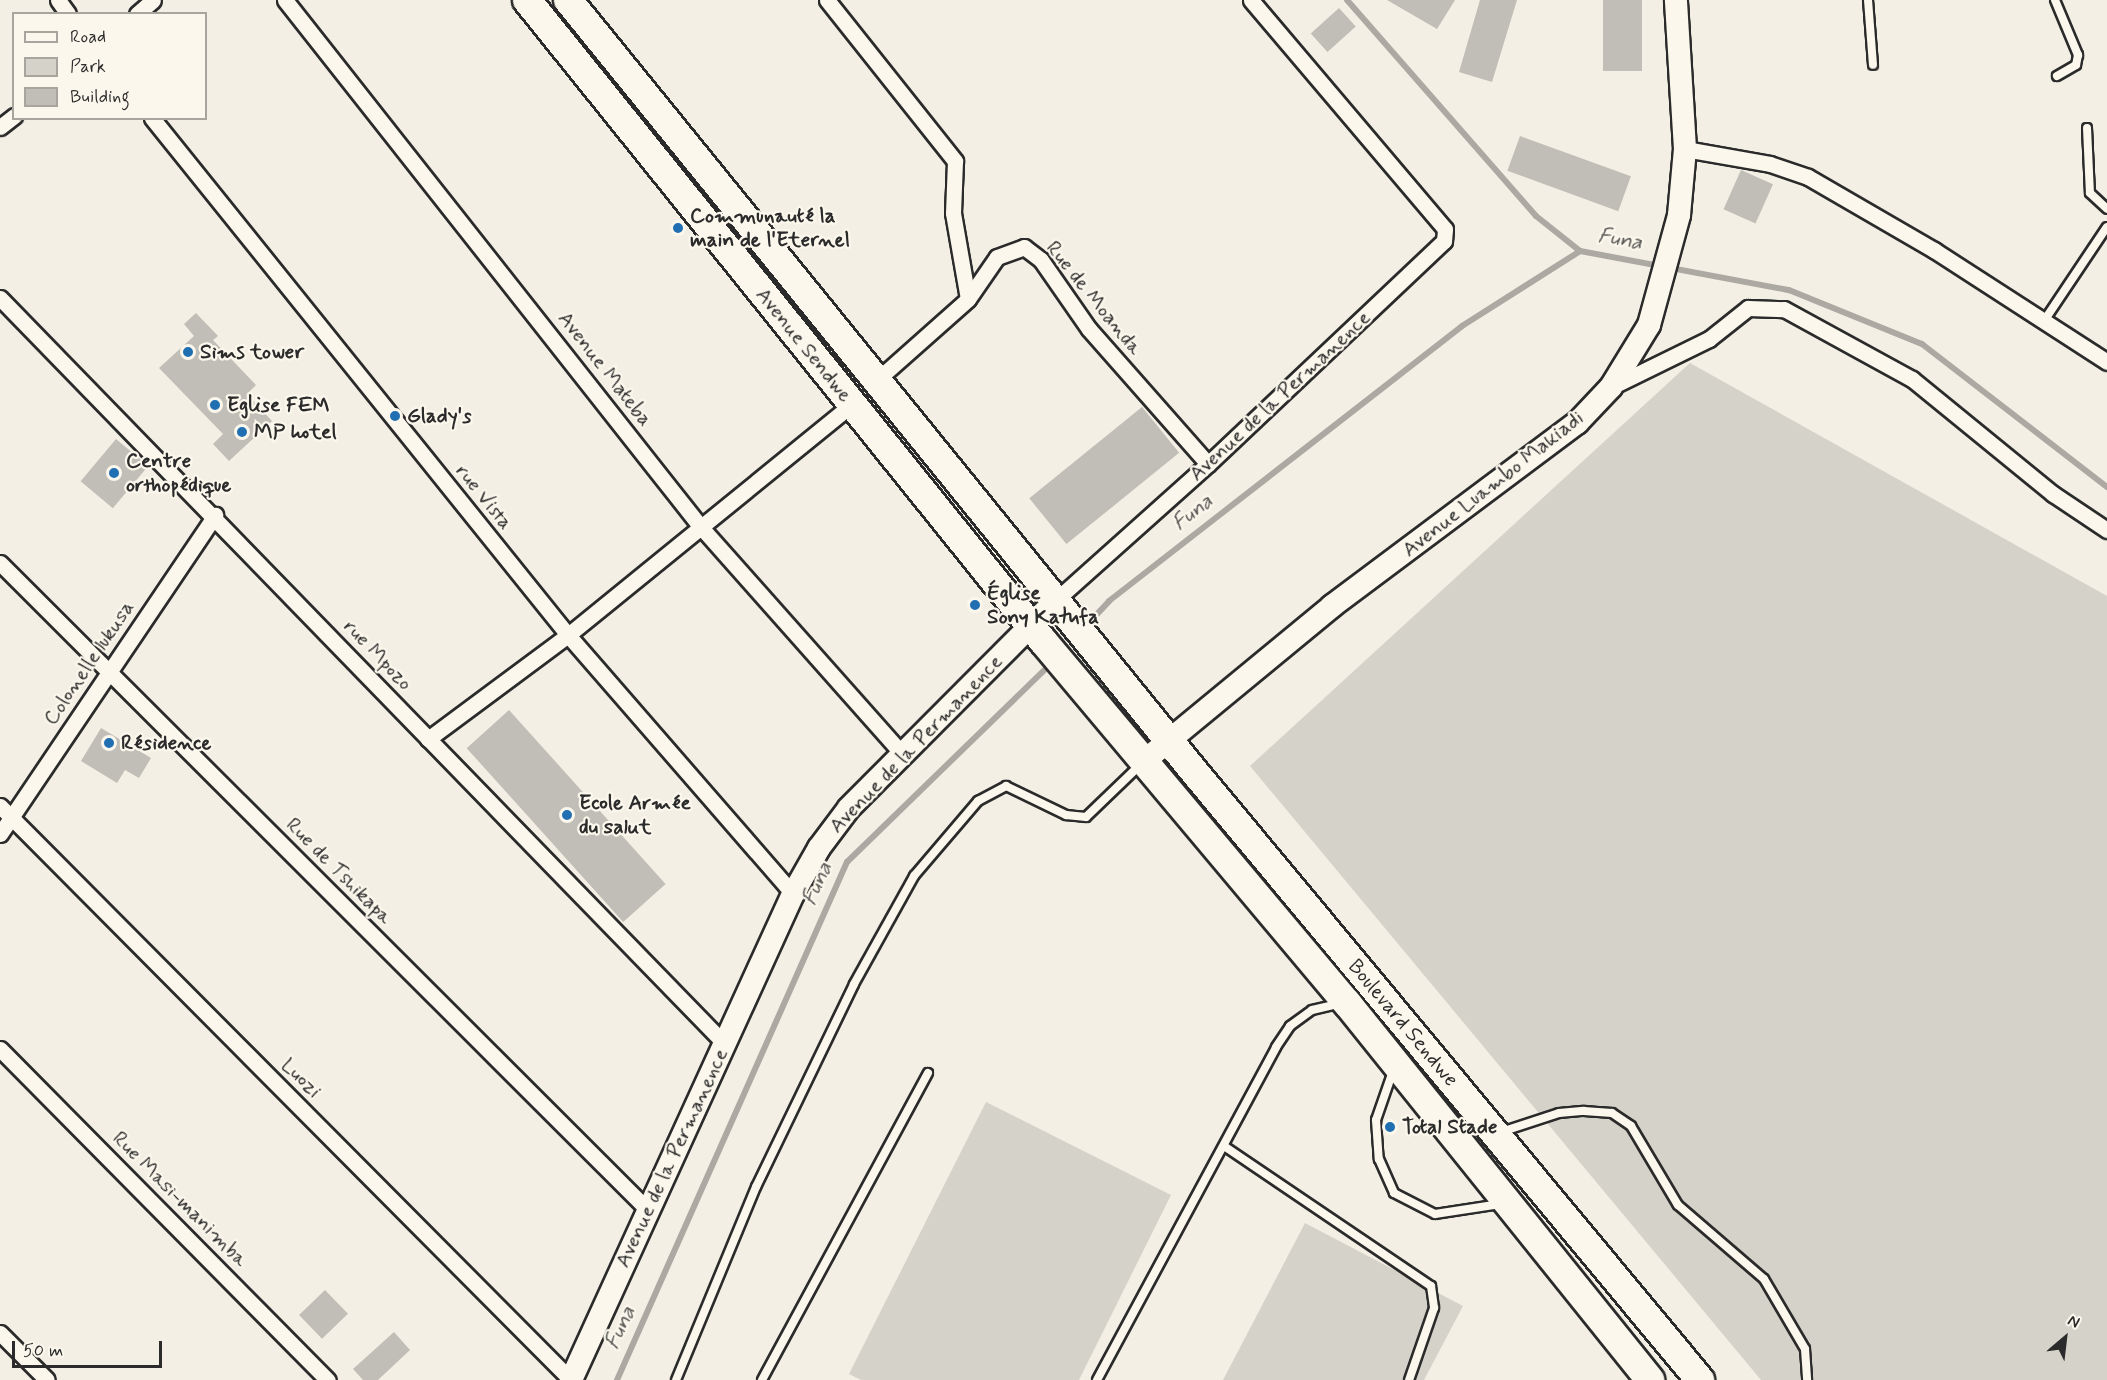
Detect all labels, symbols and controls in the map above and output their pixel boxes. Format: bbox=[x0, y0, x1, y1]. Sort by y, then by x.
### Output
legend bbox=[12, 12, 207, 120]
text: Road bbox=[70, 25, 106, 49]
text: Park bbox=[70, 55, 106, 79]
text: Building bbox=[70, 85, 130, 109]
place label: Communauté la main de l'Eternel bbox=[690, 203, 849, 253]
marker: Communauté la main de l'Eternel bbox=[671, 221, 685, 235]
water label: Funa bbox=[1596, 223, 1644, 257]
street label: Rue de Moanda bbox=[1042, 237, 1146, 359]
street label: Avenue Sendwe bbox=[750, 283, 858, 407]
street label: Avenue Mateba bbox=[552, 306, 658, 432]
street label: Avenue de la Permanence bbox=[1186, 308, 1374, 484]
place label: Sims tower bbox=[200, 339, 304, 365]
marker: Sims tower bbox=[181, 345, 195, 359]
place label: Eglise FEM bbox=[227, 392, 329, 418]
marker: Eglise FEM bbox=[208, 398, 222, 412]
place label: Glady's bbox=[407, 403, 471, 429]
street label: Avenue Luambo Makiadi bbox=[1397, 405, 1589, 563]
marker: Glady's bbox=[388, 409, 402, 423]
place label: MP hotel bbox=[254, 419, 337, 445]
marker: MP hotel bbox=[235, 425, 249, 439]
place label: Centre orthopédique bbox=[126, 448, 231, 498]
street label: rue Vista bbox=[450, 459, 518, 535]
marker: Centre orthopédique bbox=[107, 466, 121, 480]
water label: Funa bbox=[1167, 489, 1219, 537]
place label: Église Sony Katufa bbox=[987, 580, 1099, 630]
street label: Colonelle lukusa bbox=[38, 596, 140, 730]
marker: Église Sony Katufa bbox=[968, 598, 982, 612]
street label: rue Mpozo bbox=[338, 614, 418, 696]
street label: Avenue de la Permanence bbox=[826, 652, 1006, 836]
place label: Résidence bbox=[121, 730, 212, 756]
marker: Résidence bbox=[102, 736, 116, 750]
place label: Ecole Armée du salut bbox=[579, 790, 691, 840]
marker: Ecole Armée du salut bbox=[560, 808, 574, 822]
street label: Rue de Tshikapa bbox=[281, 813, 397, 929]
water label: Funa bbox=[797, 858, 839, 910]
street label: Boulevard Sendwe bbox=[1343, 954, 1463, 1092]
street label: Avenue de la Permanence bbox=[611, 1047, 733, 1269]
street label: Luozi bbox=[276, 1053, 326, 1103]
place label: Total Stade bbox=[1402, 1114, 1497, 1140]
marker: Total Stade bbox=[1383, 1120, 1397, 1134]
street label: Rue Masi-manimba bbox=[108, 1127, 252, 1271]
water label: Funa bbox=[600, 1302, 642, 1354]
north arrow bbox=[2035, 1308, 2095, 1368]
text: N bbox=[2064, 1310, 2083, 1333]
scale bar bbox=[15, 1329, 165, 1367]
text: 50 m bbox=[23, 1339, 63, 1363]

